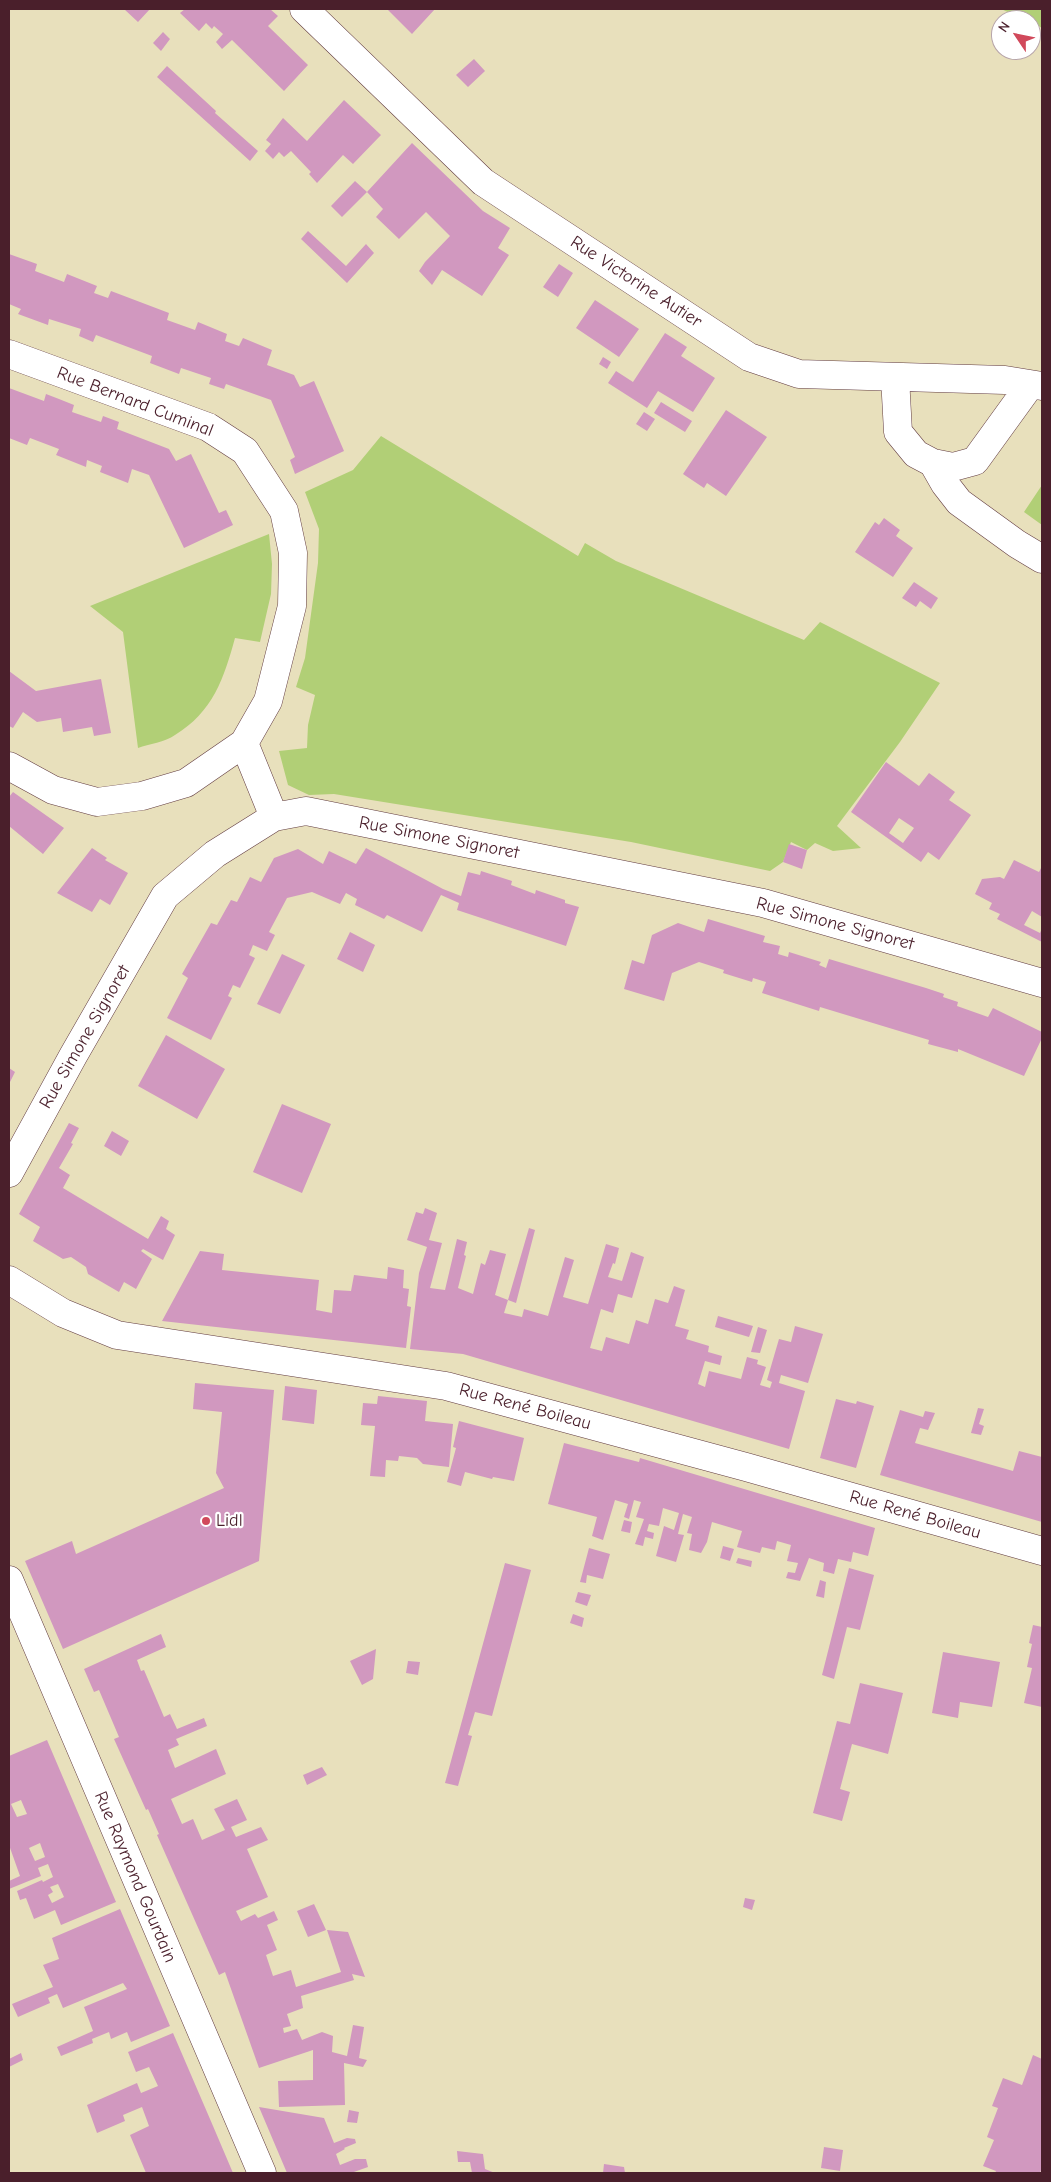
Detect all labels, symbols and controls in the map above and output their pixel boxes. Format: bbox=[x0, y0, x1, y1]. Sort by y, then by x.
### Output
north arrow bbox=[991, 10, 1041, 60]
text: N bbox=[994, 18, 1014, 35]
street label: Rue Victorine Autier bbox=[566, 231, 706, 333]
street label: Rue Bernard Cuminal bbox=[54, 362, 216, 442]
street label: Rue Simone Signoret bbox=[357, 812, 521, 864]
street label: Rue Simone Signoret bbox=[754, 893, 916, 955]
street label: Rue Simone Signoret bbox=[35, 961, 135, 1113]
street label: Rue René Boileau bbox=[457, 1379, 593, 1435]
street label: Rue René Boileau bbox=[847, 1486, 983, 1544]
place label: Lidl bbox=[216, 1510, 243, 1532]
marker: Lidl bbox=[200, 1515, 212, 1527]
street label: Rue Raymond Gourdain bbox=[89, 1788, 181, 1966]

